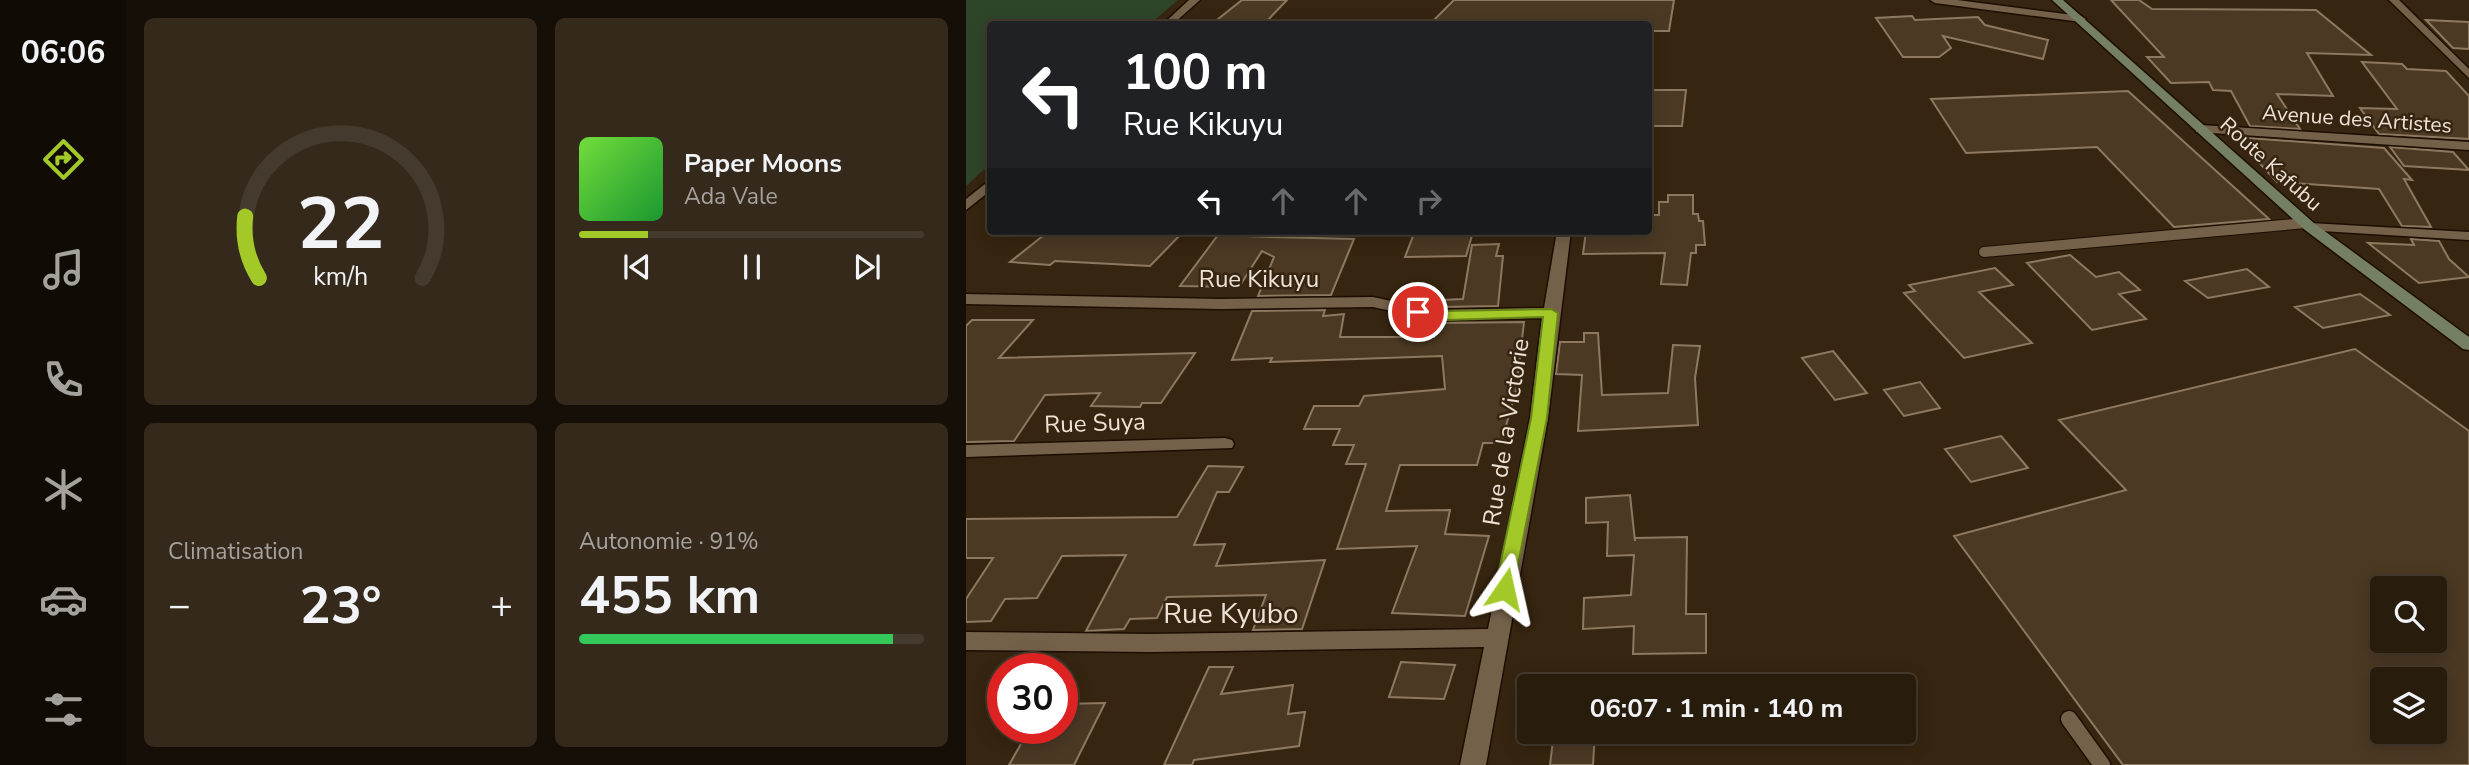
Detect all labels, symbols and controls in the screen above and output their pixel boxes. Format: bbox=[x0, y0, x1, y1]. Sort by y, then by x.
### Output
text: 06:06 bbox=[21, 31, 105, 74]
text: 100 m bbox=[1123, 39, 1267, 106]
icon: left bbox=[1008, 49, 1099, 140]
street label: Avenue des Artistes bbox=[2261, 98, 2453, 140]
text: Rue Kikuyu bbox=[1123, 103, 1283, 146]
street label: Route Kafubu bbox=[2214, 111, 2328, 217]
icon: directions bbox=[39, 135, 88, 184]
text: Paper Moons bbox=[684, 146, 842, 181]
text: 22 bbox=[297, 174, 384, 274]
text: Ada Vale bbox=[684, 181, 778, 212]
icon: left bbox=[1191, 182, 1229, 220]
icon: ahead bbox=[1264, 182, 1302, 220]
icon: ahead bbox=[1337, 182, 1375, 220]
icon: right bbox=[1410, 182, 1448, 220]
icon: music bbox=[39, 245, 88, 294]
icon: previous bbox=[618, 248, 656, 286]
icon: pause bbox=[733, 248, 771, 286]
icon: next bbox=[848, 248, 886, 286]
text: km/h bbox=[313, 260, 368, 294]
street label: Rue Kikuyu bbox=[1199, 263, 1319, 295]
pin bbox=[1388, 282, 1448, 342]
icon: arrive bbox=[1399, 293, 1437, 331]
street label: Rue de la Victorie bbox=[1475, 336, 1537, 528]
icon: phone bbox=[39, 355, 88, 404]
street label: Rue Suya bbox=[1044, 405, 1146, 441]
icon: climate bbox=[39, 465, 88, 514]
text: Autonomie · 91% bbox=[579, 526, 759, 557]
text: Climatisation bbox=[168, 536, 303, 567]
position arrow bbox=[1468, 552, 1542, 626]
text: 455 km bbox=[579, 560, 760, 631]
text: 23° bbox=[299, 570, 382, 641]
icon: car bbox=[39, 575, 88, 624]
map controls bbox=[2370, 576, 2447, 744]
button: search bbox=[2370, 576, 2447, 653]
text: − bbox=[168, 580, 191, 631]
text: + bbox=[490, 580, 513, 631]
street label: Rue Kyubo bbox=[1163, 595, 1299, 633]
speed limit sign: 30 bbox=[987, 653, 1078, 744]
button: layers bbox=[2370, 667, 2447, 744]
icon: filters bbox=[39, 685, 88, 734]
text: 06:07 · 1 min · 140 m bbox=[1590, 691, 1843, 726]

